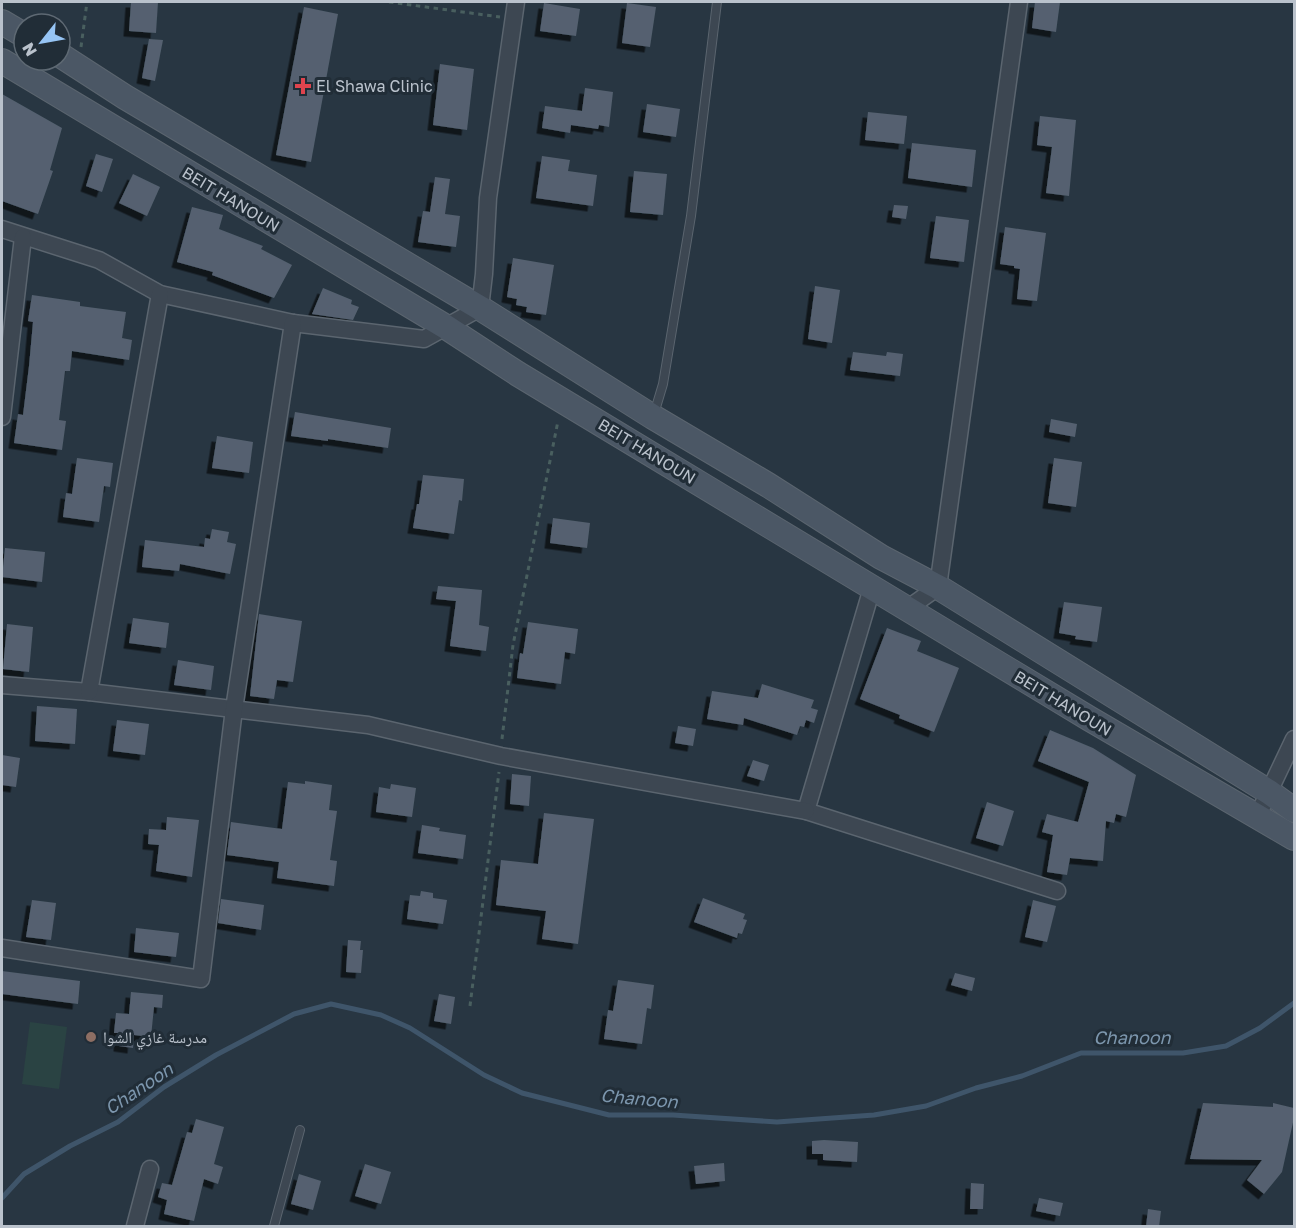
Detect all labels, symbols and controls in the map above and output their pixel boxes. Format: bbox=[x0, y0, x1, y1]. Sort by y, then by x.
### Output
north arrow bbox=[12, 12, 72, 72]
text: N bbox=[17, 39, 41, 60]
place label: El Shawa Clinic bbox=[316, 76, 433, 96]
marker: El Shawa Clinic bbox=[294, 77, 312, 95]
street label: BEIT HANOUN bbox=[179, 162, 283, 236]
street label: BEIT HANOUN bbox=[595, 414, 699, 488]
street label: BEIT HANOUN bbox=[1011, 666, 1115, 740]
water label: Chanoon bbox=[1093, 1026, 1172, 1048]
place label: مدرسة غازي الشوا bbox=[103, 1027, 207, 1050]
marker: مدرسة غازي الشوا bbox=[84, 1030, 98, 1044]
water label: Chanoon bbox=[100, 1057, 177, 1119]
water label: Chanoon bbox=[600, 1084, 679, 1112]

